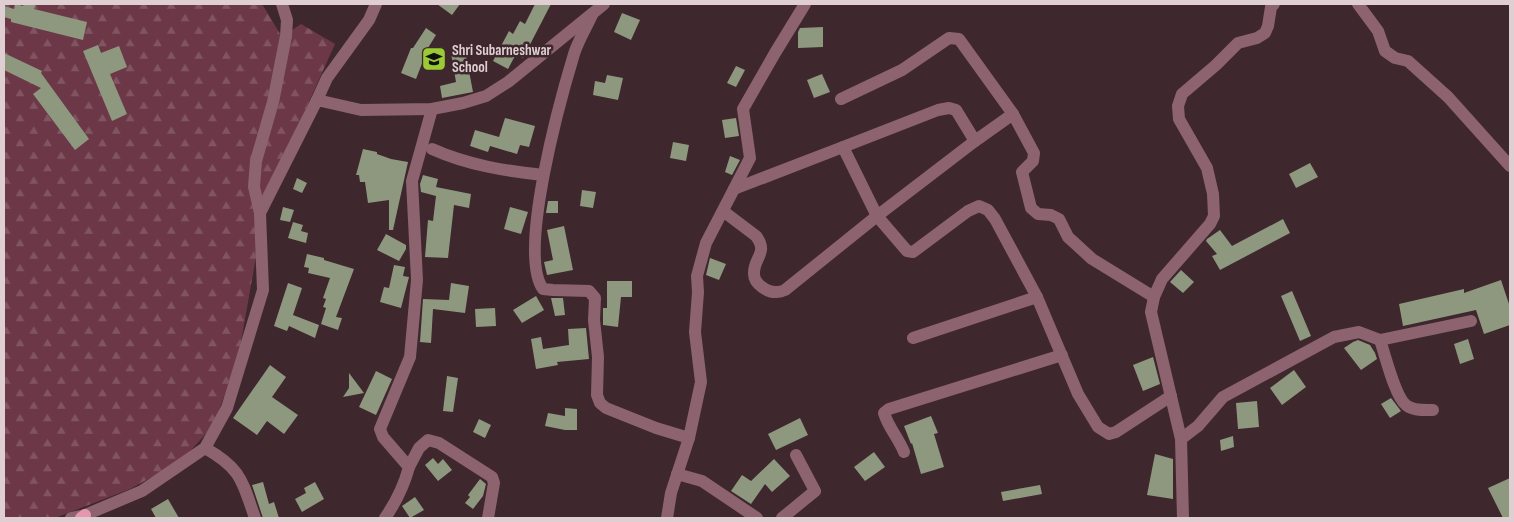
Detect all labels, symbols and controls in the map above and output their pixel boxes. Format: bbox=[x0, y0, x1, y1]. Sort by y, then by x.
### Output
place label: Shri Subarneshwar School bbox=[452, 41, 552, 77]
school or university icon: Shri Subarneshwar School bbox=[421, 46, 447, 72]

